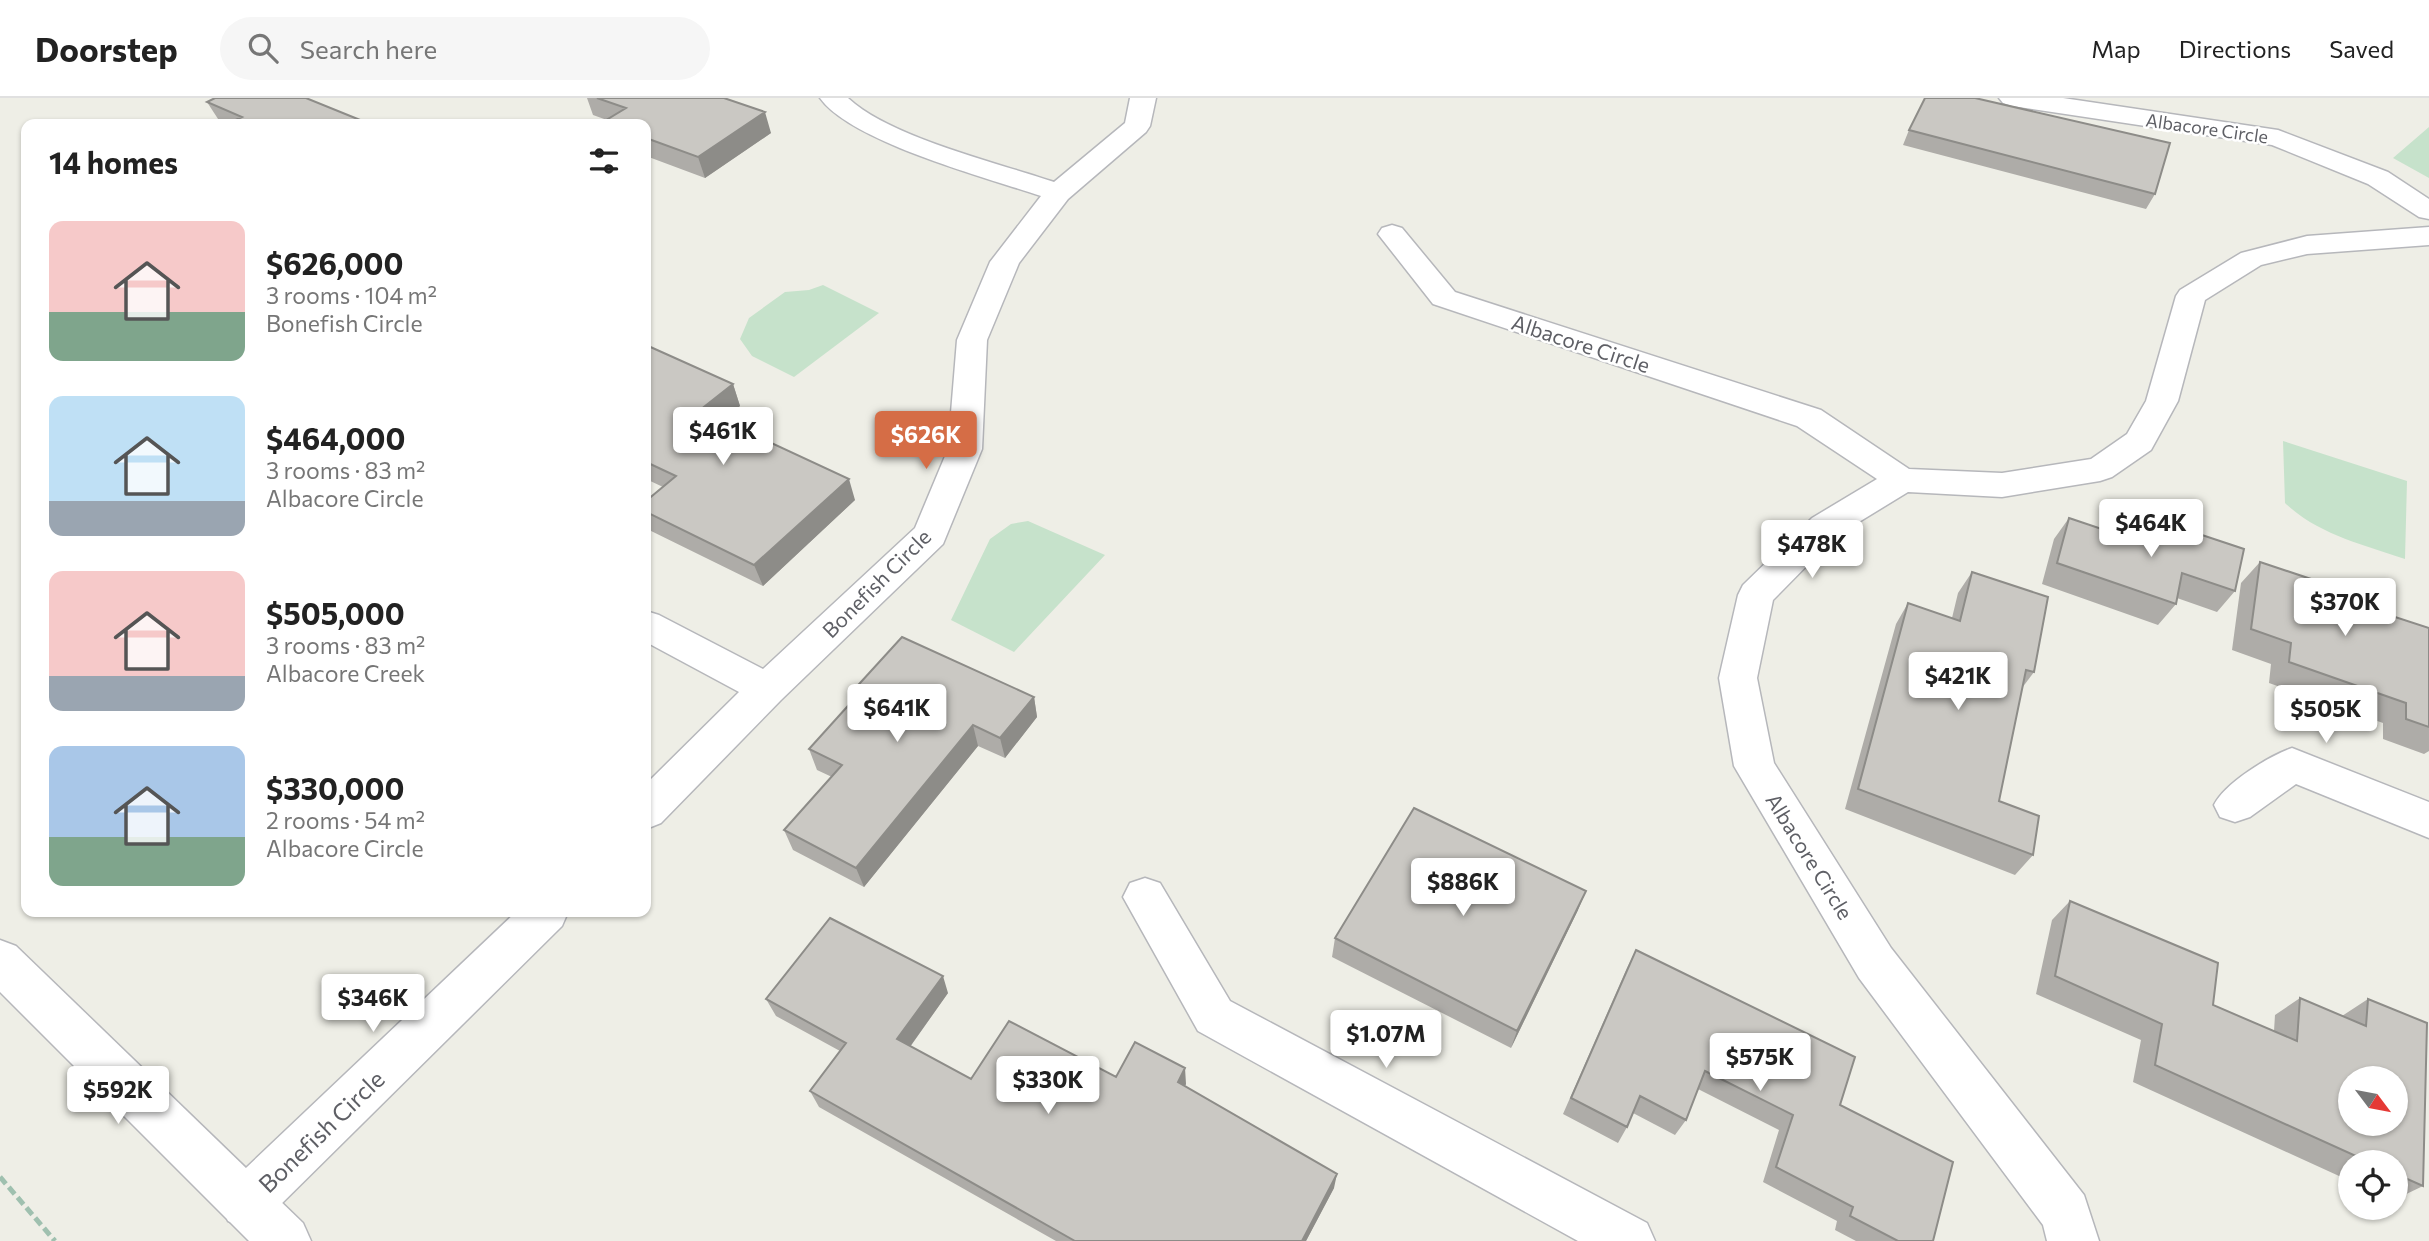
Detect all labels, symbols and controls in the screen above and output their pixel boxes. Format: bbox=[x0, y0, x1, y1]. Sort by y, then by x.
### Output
search box bbox=[220, 17, 710, 80]
text: Doorstep bbox=[35, 28, 178, 69]
icon: search bbox=[244, 29, 282, 67]
text: Search here bbox=[300, 33, 437, 64]
text: Map bbox=[2091, 34, 2141, 63]
text: Directions bbox=[2179, 34, 2291, 63]
text: Saved bbox=[2329, 34, 2394, 63]
street label: Albacore Circle bbox=[2144, 109, 2270, 147]
icon: filters bbox=[585, 142, 623, 180]
text: 14 homes bbox=[49, 143, 178, 180]
text: $626,000 bbox=[266, 244, 403, 281]
icon: home bbox=[105, 249, 189, 333]
text: 3 rooms · 104 m² bbox=[266, 281, 437, 309]
text: Bonefish Circle bbox=[266, 309, 423, 337]
street label: Albacore Circle bbox=[1509, 309, 1653, 377]
pin: $461K bbox=[674, 408, 772, 467]
pin: $626K bbox=[877, 412, 975, 471]
text: $461K bbox=[689, 416, 757, 444]
text: $464,000 bbox=[266, 419, 405, 456]
text: $626K bbox=[891, 420, 961, 448]
icon: home bbox=[105, 424, 189, 508]
text: 3 rooms · 83 m² bbox=[266, 456, 425, 484]
text: Albacore Circle bbox=[266, 484, 424, 512]
pin: $464K bbox=[2102, 500, 2200, 559]
text: $464K bbox=[2115, 508, 2187, 536]
pin: $478K bbox=[1763, 520, 1861, 580]
street label: Bonefish Circle bbox=[817, 524, 935, 642]
text: $478K bbox=[1777, 529, 1847, 557]
pin: $370K bbox=[2296, 578, 2394, 638]
text: $370K bbox=[2310, 587, 2380, 615]
text: $505,000 bbox=[266, 594, 405, 631]
icon: home bbox=[105, 599, 189, 683]
text: 3 rooms · 83 m² bbox=[266, 631, 425, 659]
pin: $421K bbox=[1909, 652, 2007, 712]
text: Albacore Creek bbox=[266, 659, 425, 687]
text: $421K bbox=[1925, 661, 1991, 689]
pin: $641K bbox=[848, 684, 946, 744]
pin: $505K bbox=[2277, 686, 2375, 745]
text: $641K bbox=[863, 693, 931, 721]
text: $505K bbox=[2290, 694, 2362, 722]
text: $330,000 bbox=[266, 769, 404, 806]
icon: home bbox=[105, 774, 189, 858]
street label: Albacore Circle bbox=[1761, 788, 1859, 924]
text: 2 rooms · 54 m² bbox=[266, 806, 425, 834]
text: Albacore Circle bbox=[266, 834, 424, 862]
pin: $886K bbox=[1414, 858, 1512, 918]
text: $886K bbox=[1427, 867, 1499, 895]
pin: $346K bbox=[324, 974, 422, 1034]
text: $346K bbox=[338, 983, 408, 1011]
pin: $1.07M bbox=[1329, 1010, 1443, 1070]
text: $1.07M bbox=[1346, 1019, 1426, 1047]
pin: $575K bbox=[1711, 1034, 1809, 1093]
text: $575K bbox=[1726, 1042, 1794, 1070]
pin: $330K bbox=[999, 1056, 1097, 1116]
street label: Bonefish Circle bbox=[252, 1064, 390, 1198]
text: $330K bbox=[1012, 1065, 1084, 1093]
pin: $592K bbox=[69, 1066, 167, 1126]
north arrow bbox=[2338, 1066, 2408, 1136]
map controls bbox=[2338, 1066, 2408, 1220]
text: $592K bbox=[83, 1075, 153, 1103]
button: locate bbox=[2338, 1150, 2408, 1220]

